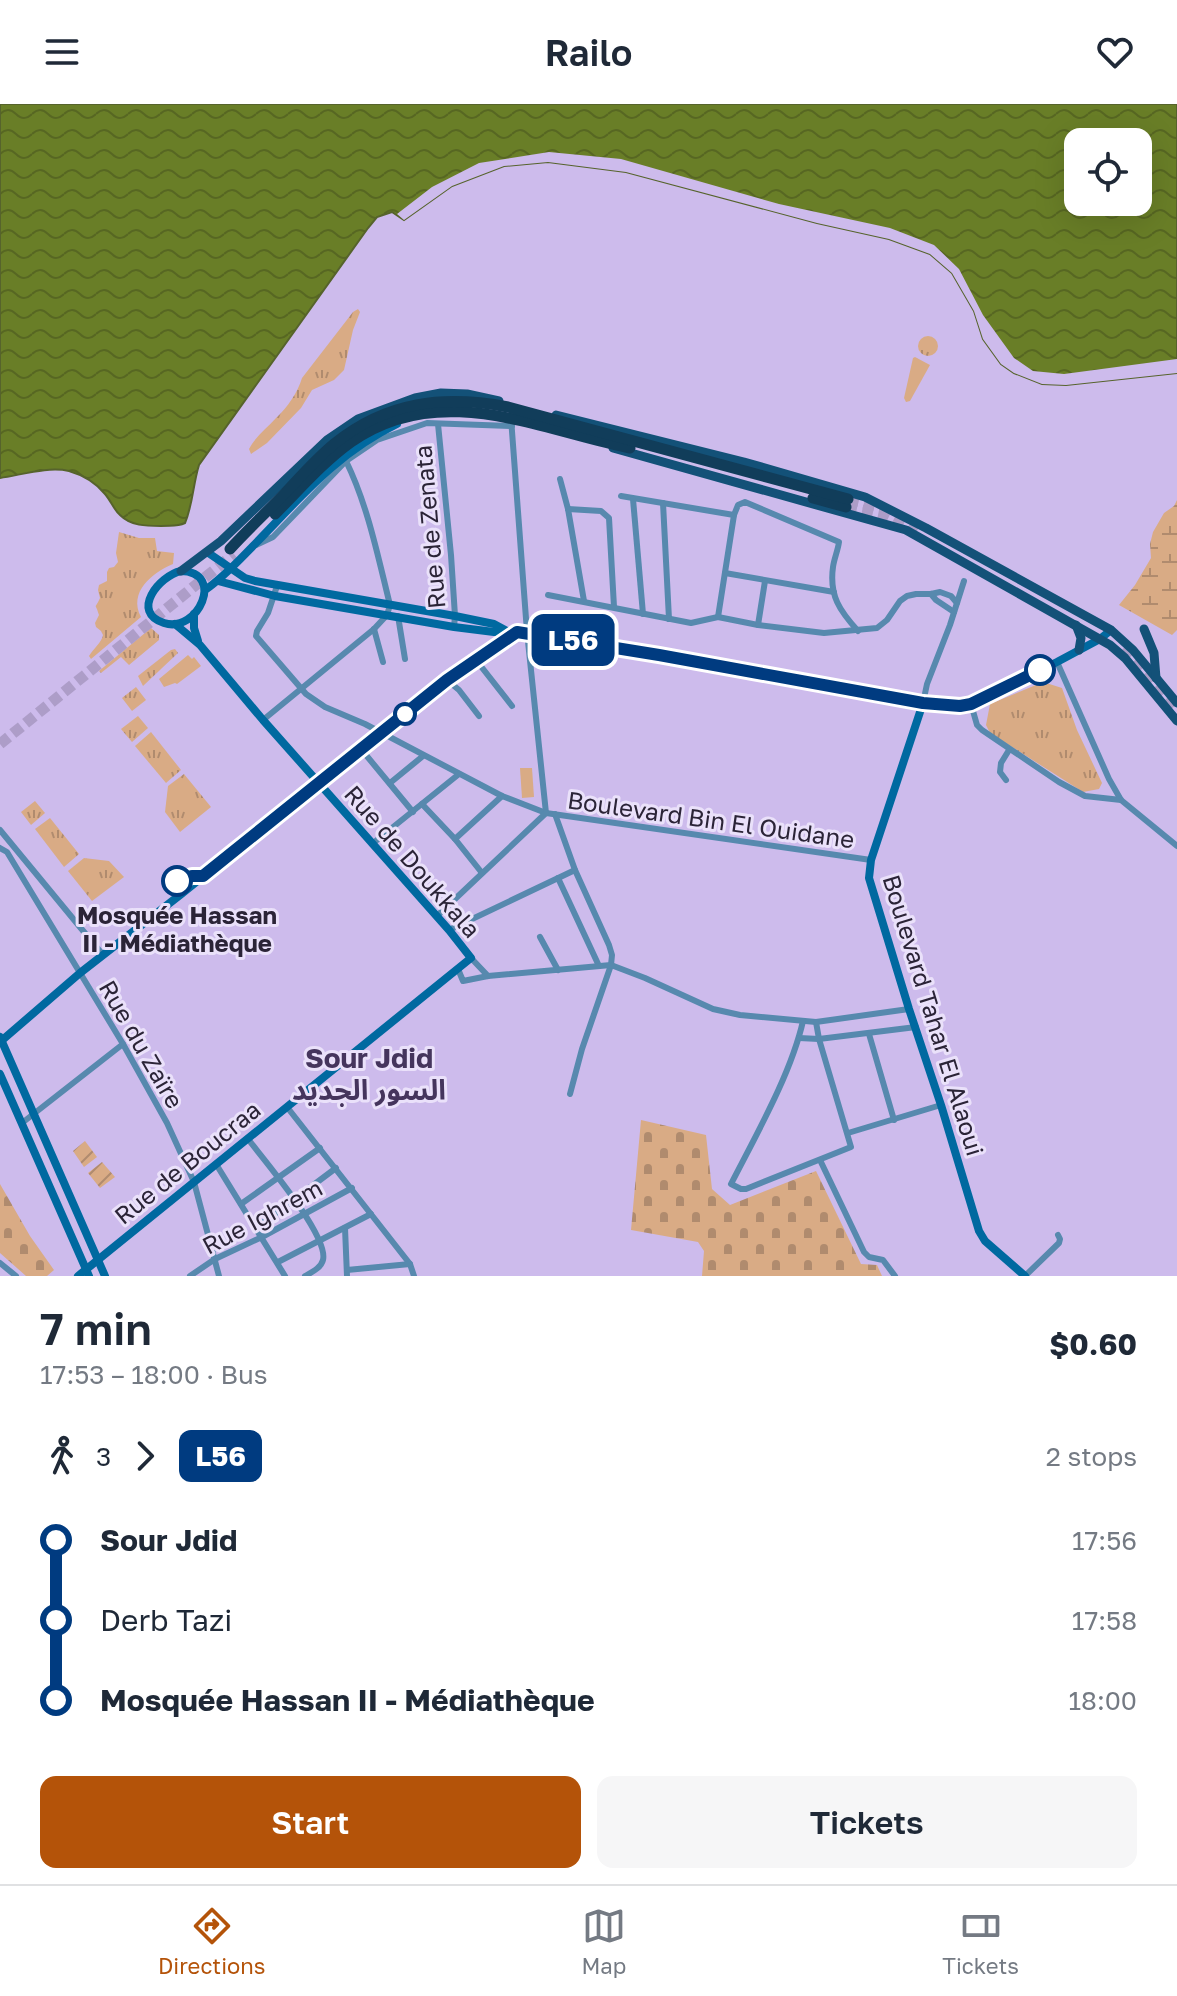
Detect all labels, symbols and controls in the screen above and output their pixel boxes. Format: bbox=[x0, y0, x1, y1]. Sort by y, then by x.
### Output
icon: menu bbox=[40, 30, 84, 74]
icon: heart bbox=[1093, 30, 1137, 74]
text: Railo bbox=[545, 31, 632, 74]
map controls bbox=[1064, 128, 1152, 216]
button: locate bbox=[1064, 128, 1152, 216]
street label: Rue de Zenata bbox=[407, 444, 451, 610]
line badge: L56 bbox=[527, 614, 619, 666]
text: L56 bbox=[548, 623, 598, 656]
unlabelled marker bbox=[1025, 655, 1055, 685]
unlabelled marker bbox=[394, 703, 416, 725]
street label: Rue de Doukkala bbox=[339, 779, 487, 943]
street label: Boulevard Bin El Ouidane bbox=[566, 785, 856, 853]
marker: Mosquée Hassan II - Médiathèque bbox=[162, 866, 192, 896]
street label: Boulevard Tahar El Alaoui bbox=[877, 871, 991, 1159]
place label: Mosquée Hassan II - Médiathèque bbox=[77, 900, 277, 957]
street label: Rue du Zaïre bbox=[94, 975, 190, 1113]
district label: Sour Jdid السور الجديد bbox=[292, 1041, 446, 1107]
street label: Rue de Boucraa bbox=[108, 1094, 266, 1230]
street label: Rue Ighrem bbox=[197, 1172, 327, 1260]
text: 7 min bbox=[40, 1302, 152, 1355]
text: $0.60 bbox=[1049, 1326, 1137, 1362]
text: 17:53 – 18:00 · Bus bbox=[40, 1359, 268, 1390]
icon: walk bbox=[40, 1434, 84, 1478]
icon: forward bbox=[123, 1434, 167, 1478]
text: L56 bbox=[195, 1439, 246, 1472]
text: 3 bbox=[96, 1441, 111, 1472]
text: 2 stops bbox=[1046, 1441, 1137, 1472]
text: Sour Jdid bbox=[100, 1522, 237, 1558]
text: 17:56 bbox=[1072, 1525, 1137, 1556]
text: Derb Tazi bbox=[100, 1602, 232, 1638]
text: 17:58 bbox=[1072, 1605, 1137, 1636]
text: Mosquée Hassan II - Médiathèque bbox=[100, 1682, 595, 1718]
text: 18:00 bbox=[1068, 1685, 1137, 1716]
button: Start bbox=[40, 1776, 581, 1868]
button: Tickets bbox=[597, 1776, 1137, 1868]
tab: Directions bbox=[158, 1904, 265, 1979]
tab: Map bbox=[581, 1904, 626, 1979]
tab: Tickets bbox=[942, 1904, 1019, 1979]

